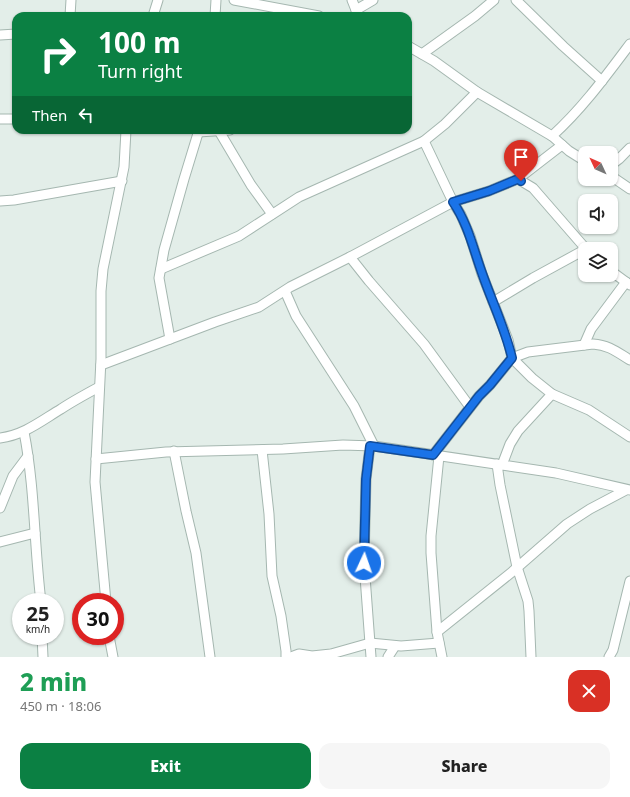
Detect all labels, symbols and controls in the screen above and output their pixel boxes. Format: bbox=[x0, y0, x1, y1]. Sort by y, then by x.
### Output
text: 100 m bbox=[98, 23, 181, 61]
icon: right bbox=[32, 28, 84, 80]
text: Turn right bbox=[98, 59, 182, 83]
icon: left bbox=[75, 104, 97, 126]
text: Then bbox=[32, 105, 67, 125]
pin bbox=[504, 140, 538, 181]
icon: arrive bbox=[510, 146, 532, 168]
north arrow bbox=[578, 146, 618, 186]
map controls bbox=[578, 146, 618, 282]
button: sound bbox=[578, 194, 618, 234]
button: layers bbox=[578, 242, 618, 282]
position arrow bbox=[343, 542, 385, 584]
speed limit sign: 30 bbox=[72, 593, 124, 645]
text: 25 bbox=[27, 600, 49, 627]
text: km/h bbox=[26, 622, 50, 636]
text: 2 min bbox=[20, 665, 87, 698]
button: close bbox=[568, 670, 610, 712]
text: 450 m · 18:06 bbox=[20, 697, 101, 715]
button: Exit bbox=[20, 743, 311, 789]
button: Share bbox=[319, 743, 610, 789]

